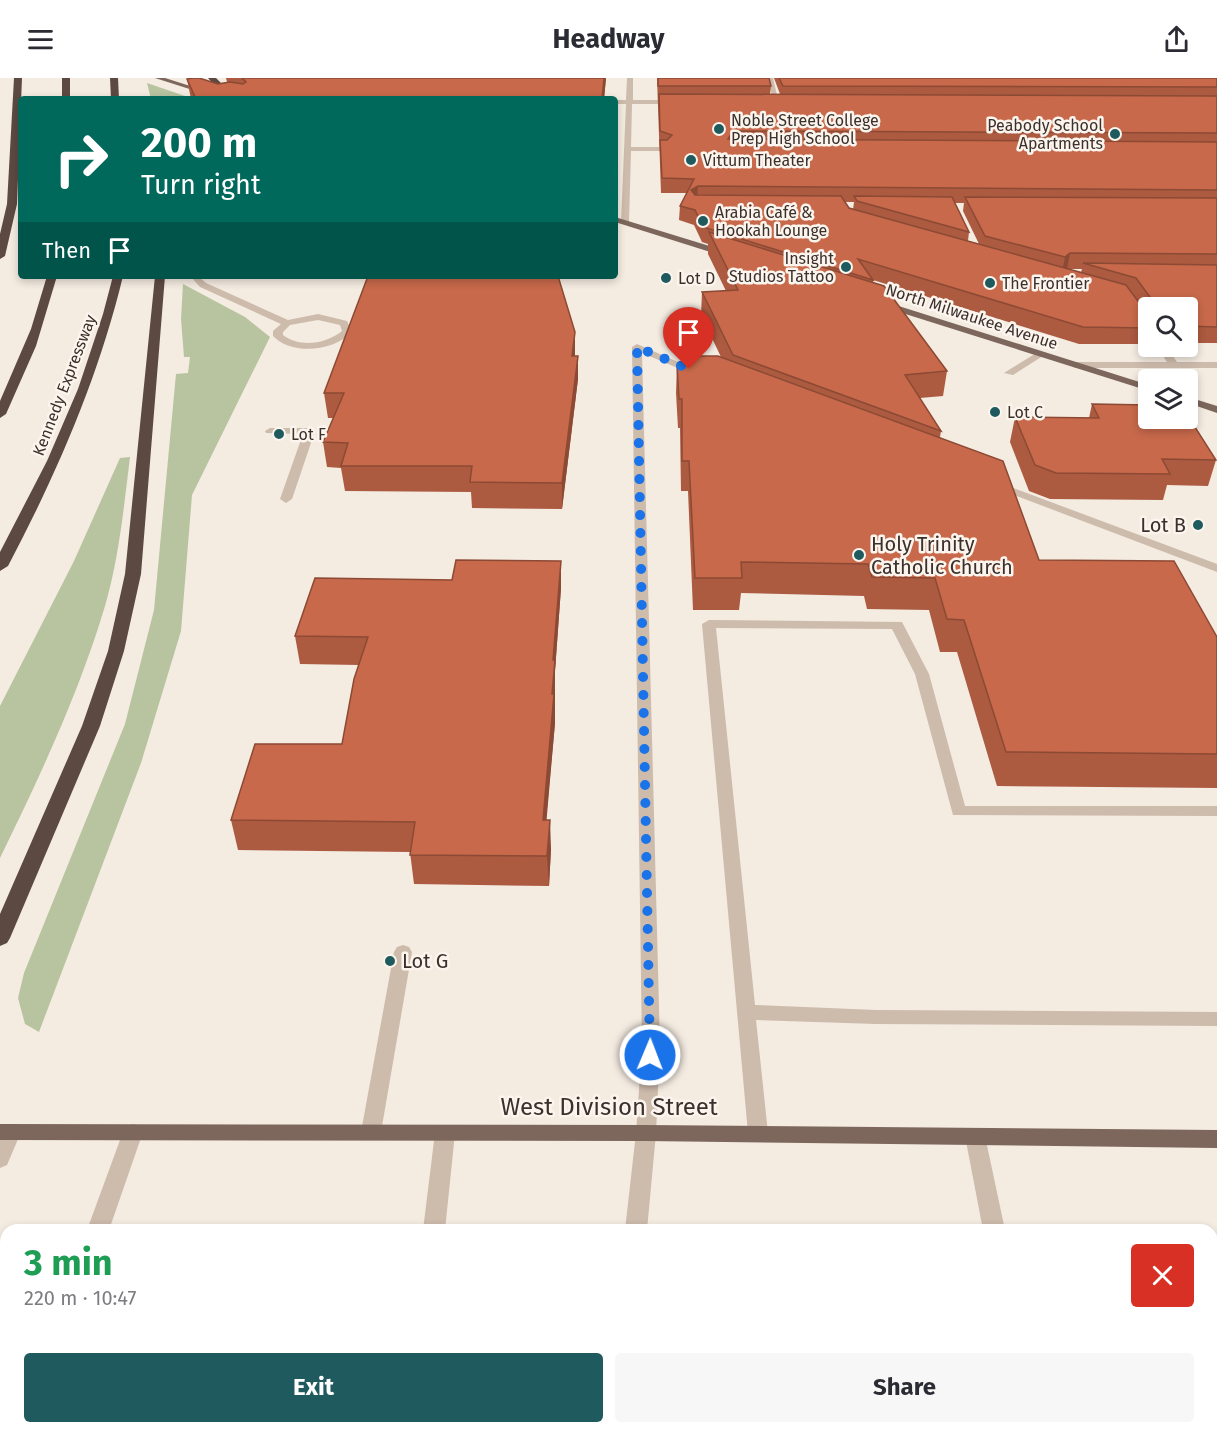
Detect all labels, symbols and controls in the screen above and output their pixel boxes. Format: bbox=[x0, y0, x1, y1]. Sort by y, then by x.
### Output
icon: menu bbox=[24, 23, 57, 56]
text: Headway bbox=[553, 23, 664, 55]
icon: share bbox=[1160, 23, 1193, 56]
place label: Noble Street College Prep High School bbox=[731, 111, 879, 148]
place label: Peabody School Apartments bbox=[987, 116, 1103, 153]
text: 200 m bbox=[141, 118, 257, 168]
icon: right bbox=[42, 120, 120, 198]
marker: Noble Street College Prep High School bbox=[712, 122, 726, 136]
marker: Peabody School Apartments bbox=[1108, 127, 1122, 141]
place label: Vittum Theater bbox=[703, 151, 811, 170]
marker: Vittum Theater bbox=[684, 153, 698, 167]
text: Turn right bbox=[141, 169, 261, 201]
place label: Arabia Café & Hookah Lounge bbox=[715, 203, 827, 240]
marker: Arabia Café & Hookah Lounge bbox=[696, 214, 710, 228]
icon: arrive bbox=[103, 234, 136, 267]
text: Then bbox=[42, 237, 91, 264]
place label: Insight Studios Tattoo bbox=[729, 249, 834, 286]
marker: Insight Studios Tattoo bbox=[839, 260, 853, 274]
place label: Lot D bbox=[678, 269, 715, 288]
marker: Lot D bbox=[659, 271, 673, 285]
place label: The Frontier bbox=[1002, 274, 1090, 293]
marker: The Frontier bbox=[983, 276, 997, 290]
street label: North Milwaukee Avenue bbox=[883, 280, 1060, 353]
map controls bbox=[1138, 297, 1198, 429]
button: search bbox=[1138, 297, 1198, 357]
pin bbox=[663, 307, 714, 369]
street label: Kennedy Expressway bbox=[29, 312, 100, 458]
icon: arrive bbox=[672, 316, 705, 349]
button: layers bbox=[1138, 369, 1198, 429]
place label: Lot C bbox=[1007, 403, 1043, 422]
marker: Lot C bbox=[988, 405, 1002, 419]
place label: Lot F bbox=[291, 425, 326, 444]
marker: Lot F bbox=[272, 427, 286, 441]
place label: Lot B bbox=[1140, 513, 1186, 537]
marker: Lot B bbox=[1191, 518, 1205, 532]
place label: Holy Trinity Catholic Church bbox=[871, 532, 1013, 579]
marker: Holy Trinity Catholic Church bbox=[852, 548, 866, 562]
place label: Lot G bbox=[402, 949, 448, 973]
marker: Lot G bbox=[383, 954, 397, 968]
position arrow bbox=[618, 1023, 682, 1087]
street label: West Division Street bbox=[500, 1093, 718, 1121]
text: 3 min bbox=[24, 1241, 113, 1285]
button: close bbox=[1131, 1244, 1194, 1307]
text: 220 m · 10:47 bbox=[24, 1286, 136, 1310]
button: Exit bbox=[24, 1353, 603, 1422]
button: Share bbox=[615, 1353, 1194, 1422]

